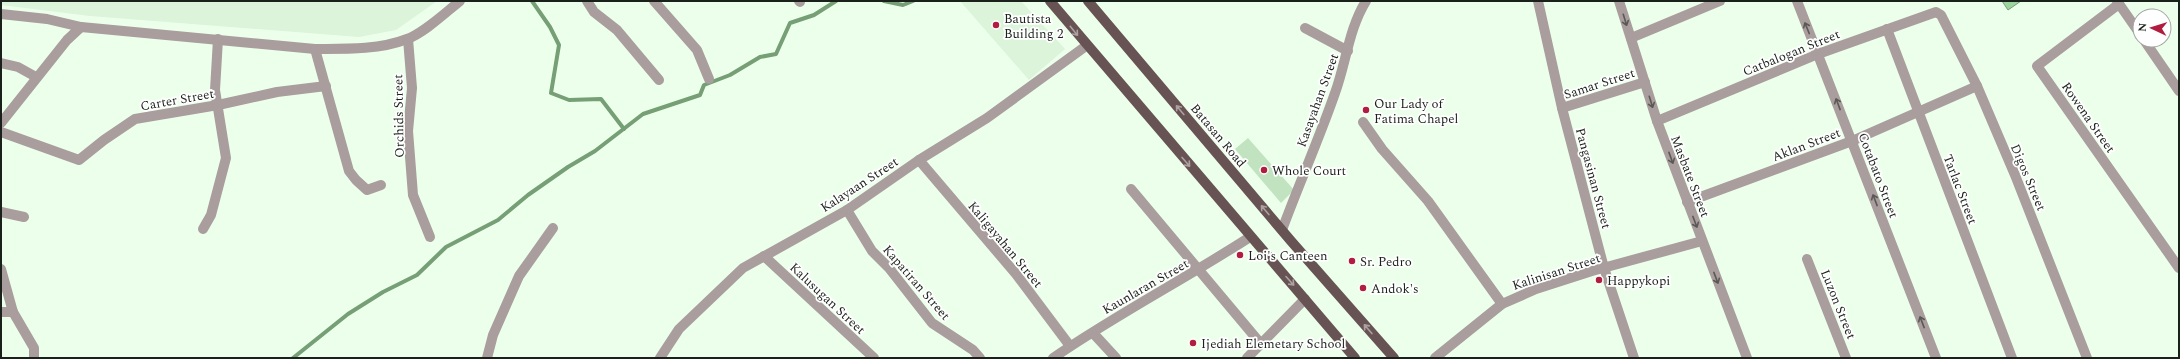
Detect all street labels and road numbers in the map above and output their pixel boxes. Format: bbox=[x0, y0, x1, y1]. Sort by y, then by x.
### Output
street label: Catbalogan Street bbox=[1740, 24, 1843, 82]
street label: Kasayahan Street bbox=[1292, 50, 1344, 150]
street label: Samar Street bbox=[1561, 63, 1638, 105]
street label: Orchids Street bbox=[388, 74, 410, 158]
street label: Rowena Street bbox=[2056, 78, 2120, 158]
street label: Carter Street bbox=[139, 84, 216, 116]
street label: Batasan Road bbox=[1186, 99, 1251, 172]
street label: Aklan Street bbox=[1769, 123, 1844, 167]
street label: Pangasinan Street bbox=[1570, 126, 1616, 231]
street label: Cotabato Street bbox=[1853, 130, 1904, 221]
street label: Masbate Street bbox=[1665, 132, 1715, 221]
street label: Digos Street bbox=[2005, 141, 2051, 214]
street label: Tarlac Street bbox=[1938, 151, 1983, 228]
street label: Kalayaan Street bbox=[817, 152, 903, 218]
street label: Kaligayahan Street bbox=[963, 197, 1048, 293]
street label: Kapatiran Street bbox=[878, 240, 955, 325]
street label: Kalinisan Street bbox=[1510, 248, 1603, 296]
street label: Kaunlaran Street bbox=[1098, 254, 1193, 320]
street label: Kalusugan Street bbox=[785, 258, 870, 340]
street label: Luzon Street bbox=[1815, 267, 1861, 343]

